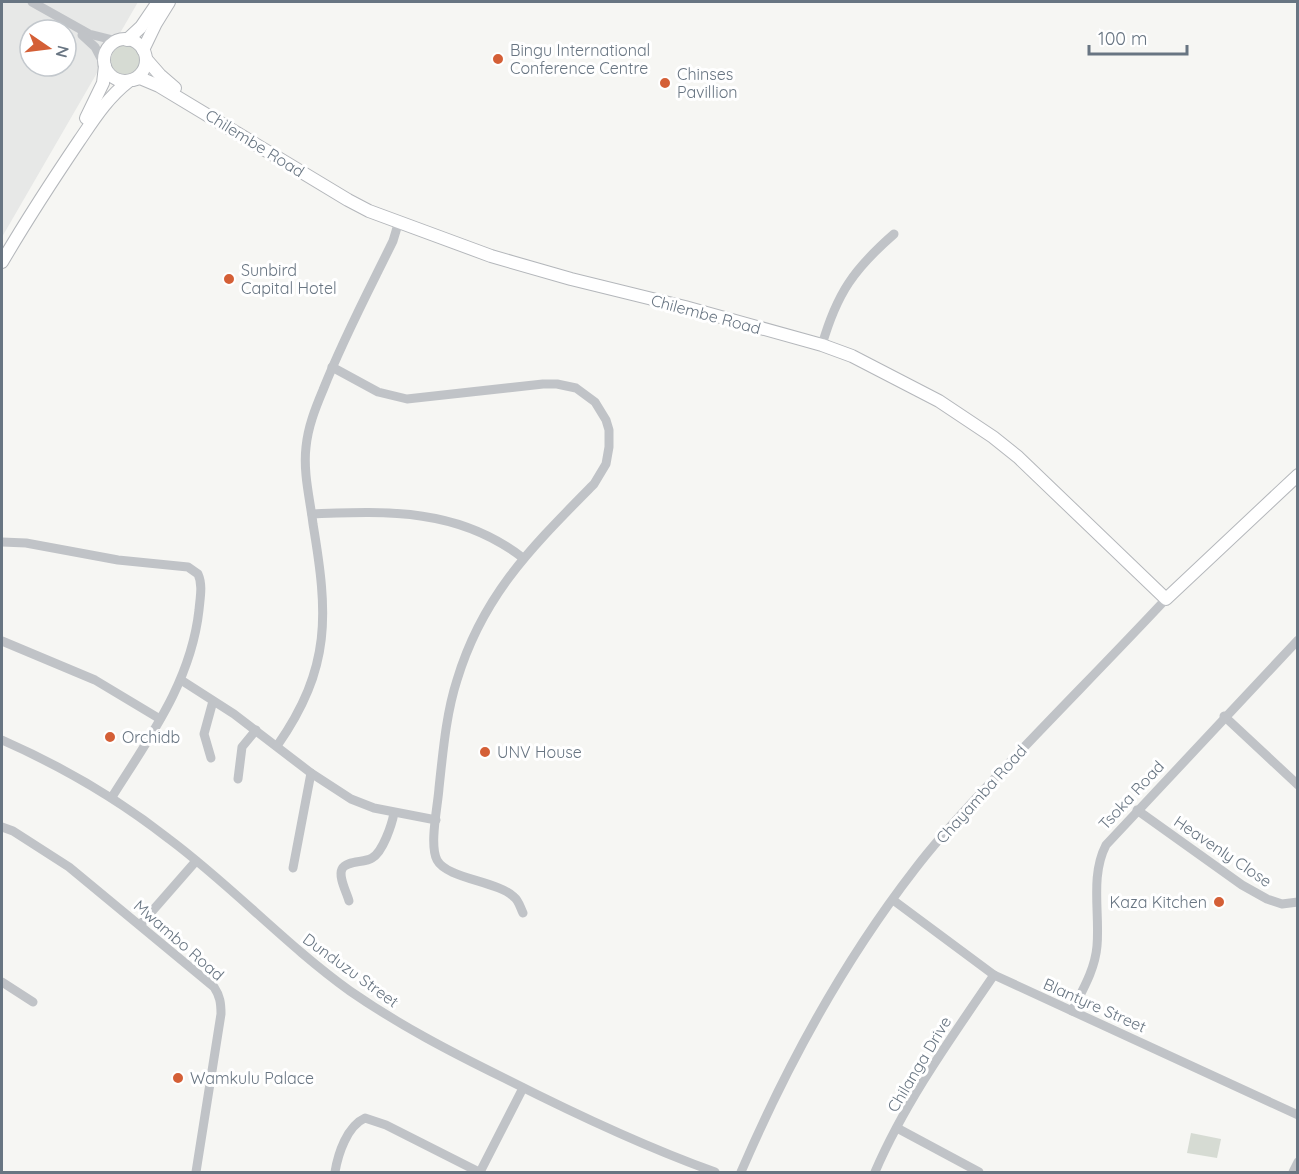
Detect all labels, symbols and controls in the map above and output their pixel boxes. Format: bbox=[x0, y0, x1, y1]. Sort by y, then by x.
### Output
north arrow bbox=[18, 18, 78, 78]
scale bar bbox=[1089, 18, 1186, 56]
text: 100 m bbox=[1098, 27, 1147, 50]
place label: Bingu International Conference Centre bbox=[510, 40, 650, 78]
text: N bbox=[51, 44, 74, 60]
marker: Bingu International Conference Centre bbox=[491, 52, 505, 66]
place label: Chinses Pavillion bbox=[677, 64, 738, 102]
marker: Chinses Pavillion bbox=[658, 76, 672, 90]
street label: Chilembe Road bbox=[202, 105, 308, 181]
place label: Sunbird Capital Hotel bbox=[241, 260, 337, 298]
marker: Sunbird Capital Hotel bbox=[222, 272, 236, 286]
street label: Chilembe Road bbox=[649, 290, 763, 338]
place label: Orchidb bbox=[122, 727, 180, 747]
marker: Orchidb bbox=[103, 730, 117, 744]
street label: Chayamba Road bbox=[931, 740, 1031, 848]
place label: UNV House bbox=[497, 742, 582, 762]
marker: UNV House bbox=[478, 745, 492, 759]
street label: Tsoka Road bbox=[1094, 756, 1168, 834]
street label: Heavenly Close bbox=[1170, 811, 1276, 891]
place label: Kaza Kitchen bbox=[1110, 892, 1207, 912]
street label: Mwambo Road bbox=[130, 895, 228, 985]
marker: Kaza Kitchen bbox=[1212, 895, 1226, 909]
street label: Dunduzu Street bbox=[299, 928, 403, 1012]
street label: Blantyre Street bbox=[1040, 973, 1150, 1037]
street label: Chilanga Drive bbox=[883, 1013, 955, 1115]
place label: Wamkulu Palace bbox=[190, 1068, 314, 1088]
marker: Wamkulu Palace bbox=[171, 1071, 185, 1085]

